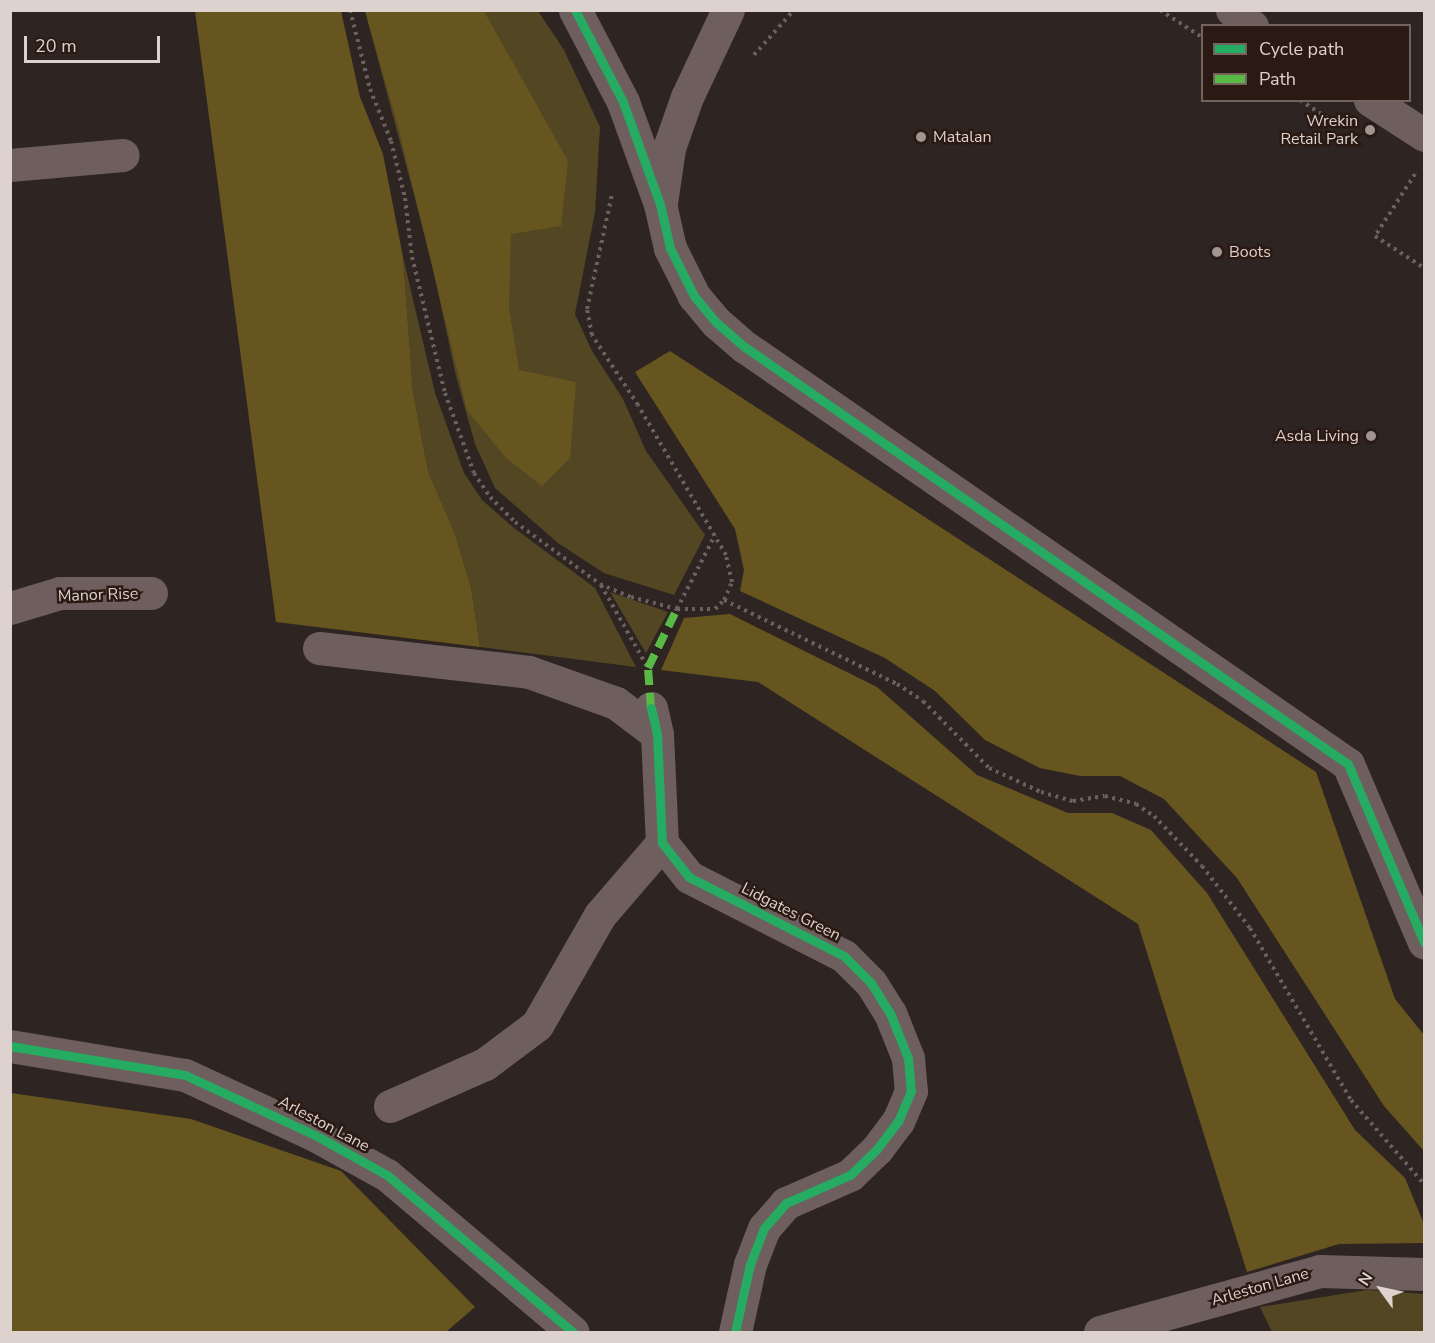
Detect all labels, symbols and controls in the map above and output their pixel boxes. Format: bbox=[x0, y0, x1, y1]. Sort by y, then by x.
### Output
scale bar bbox=[27, 24, 164, 62]
legend bbox=[1201, 24, 1411, 102]
text: 20 m bbox=[35, 34, 77, 58]
text: Cycle path bbox=[1259, 37, 1344, 61]
text: Path bbox=[1259, 67, 1296, 91]
place label: Wrekin Retail Park bbox=[1280, 111, 1358, 149]
marker: Wrekin Retail Park bbox=[1363, 123, 1377, 137]
place label: Matalan bbox=[933, 127, 992, 147]
marker: Matalan bbox=[914, 130, 928, 144]
place label: Boots bbox=[1229, 242, 1271, 262]
marker: Boots bbox=[1210, 245, 1224, 259]
place label: Asda Living bbox=[1275, 426, 1359, 446]
marker: Asda Living bbox=[1364, 429, 1378, 443]
street label: Manor Rise bbox=[57, 584, 139, 606]
street label: Lidgates Green bbox=[738, 879, 844, 945]
street label: Arleston Lane bbox=[275, 1092, 373, 1156]
north arrow bbox=[1351, 1259, 1411, 1319]
street label: Arleston Lane bbox=[1209, 1264, 1311, 1310]
text: N bbox=[1353, 1268, 1378, 1290]

